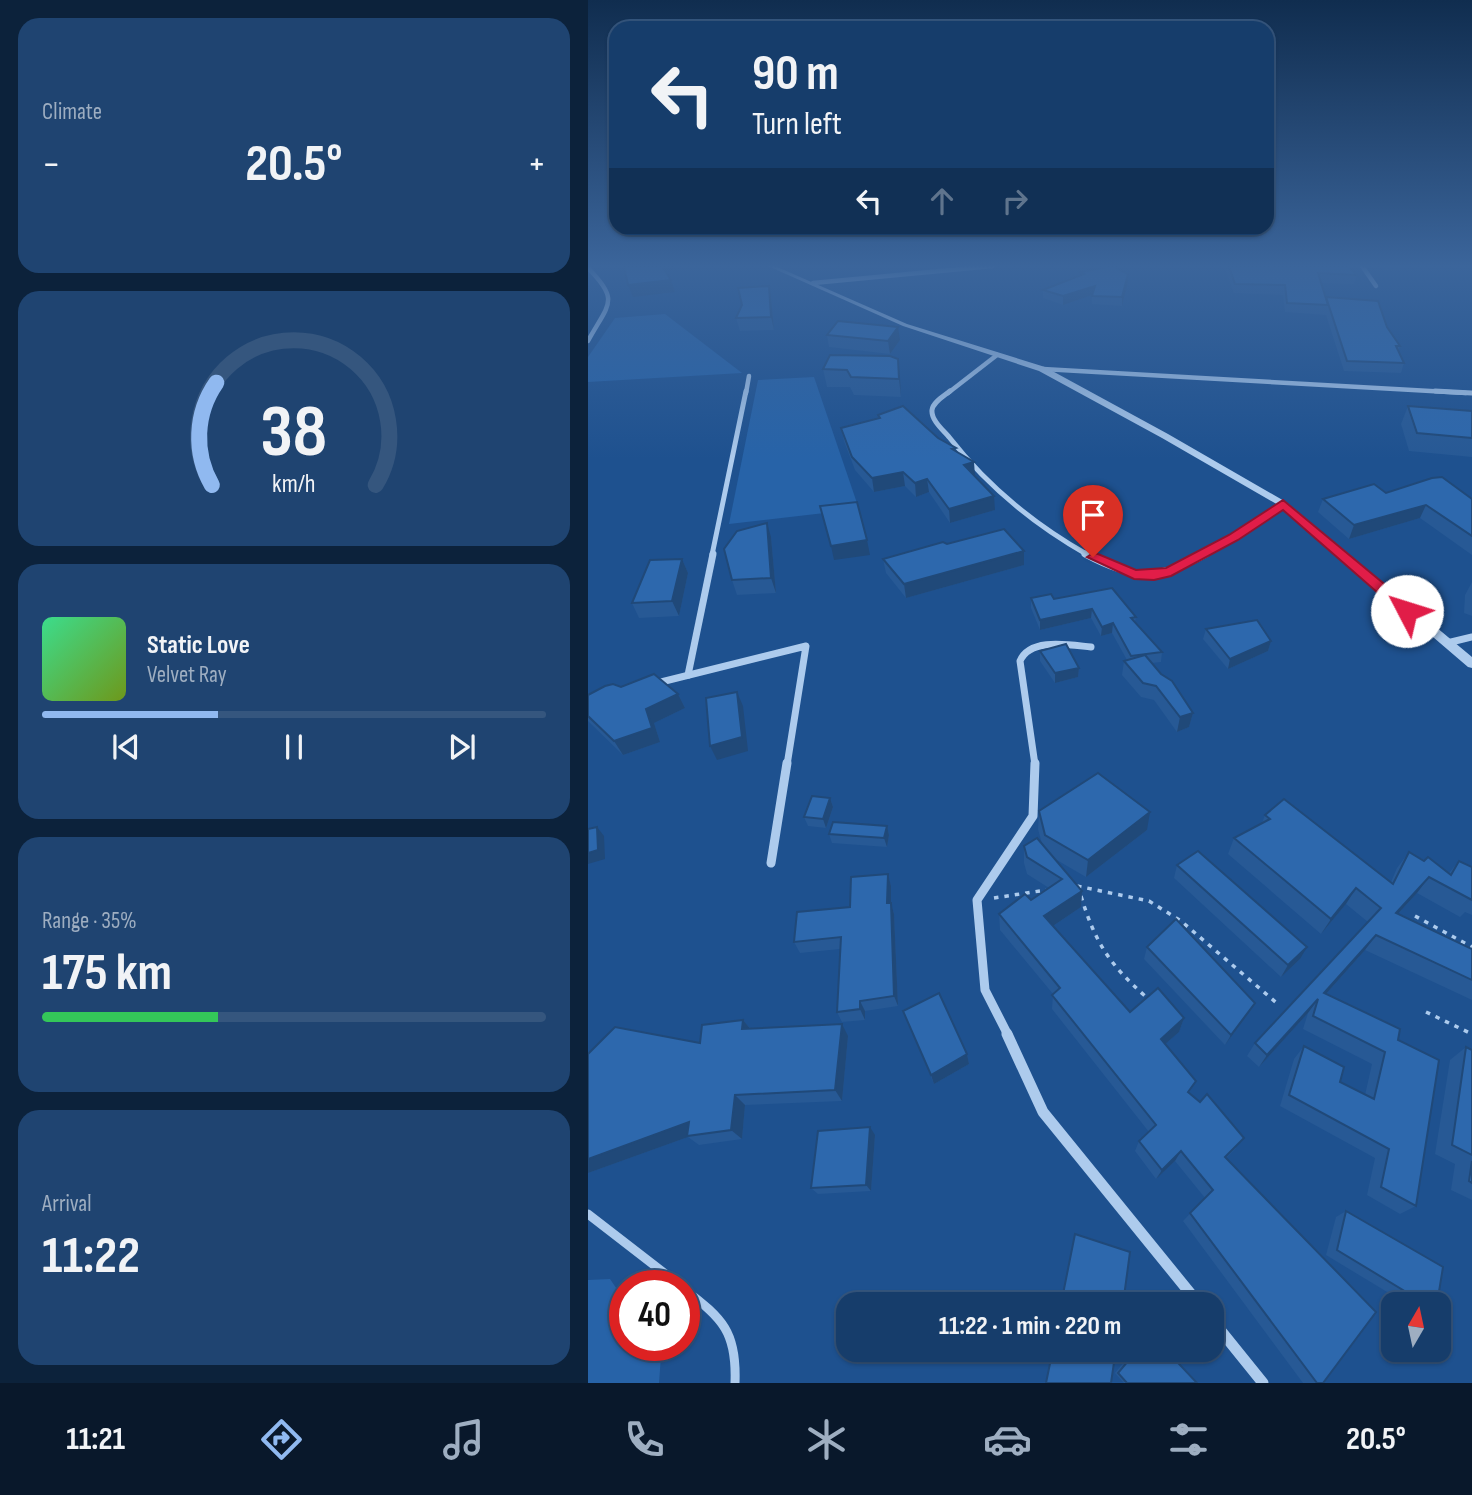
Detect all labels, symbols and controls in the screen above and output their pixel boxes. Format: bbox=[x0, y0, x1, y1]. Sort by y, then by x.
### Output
text: 90 m bbox=[752, 45, 839, 104]
icon: left bbox=[637, 49, 728, 140]
text: Climate bbox=[42, 98, 102, 126]
text: Turn left bbox=[752, 105, 842, 144]
text: 20.5° bbox=[245, 133, 343, 196]
text: − bbox=[42, 142, 61, 187]
text: + bbox=[527, 142, 546, 187]
icon: left bbox=[850, 182, 888, 220]
icon: ahead bbox=[923, 182, 961, 220]
icon: right bbox=[996, 182, 1034, 220]
text: 38 bbox=[261, 389, 327, 477]
text: km/h bbox=[272, 468, 316, 499]
pin bbox=[1063, 485, 1123, 557]
icon: arrive bbox=[1074, 496, 1112, 534]
position arrow bbox=[1370, 574, 1444, 648]
text: Static Love bbox=[147, 630, 250, 661]
text: Velvet Ray bbox=[147, 661, 227, 689]
icon: previous bbox=[107, 728, 145, 766]
icon: pause bbox=[275, 728, 313, 766]
icon: next bbox=[443, 728, 481, 766]
text: Range · 35% bbox=[42, 907, 137, 935]
text: 175 km bbox=[42, 942, 172, 1005]
text: Arrival bbox=[42, 1190, 91, 1218]
text: 11:22 bbox=[42, 1225, 140, 1288]
speed limit sign: 40 bbox=[609, 1270, 700, 1361]
north arrow bbox=[1381, 1292, 1451, 1362]
map controls bbox=[1381, 1292, 1451, 1362]
text: 11:22 · 1 min · 220 m bbox=[939, 1311, 1121, 1342]
icon: directions bbox=[257, 1415, 306, 1464]
icon: music bbox=[439, 1415, 488, 1464]
icon: phone bbox=[620, 1415, 669, 1464]
icon: climate bbox=[802, 1415, 851, 1464]
icon: car bbox=[983, 1415, 1032, 1464]
icon: filters bbox=[1164, 1415, 1213, 1464]
text: 11:21 bbox=[66, 1420, 125, 1459]
text: 20.5° bbox=[1346, 1420, 1406, 1459]

